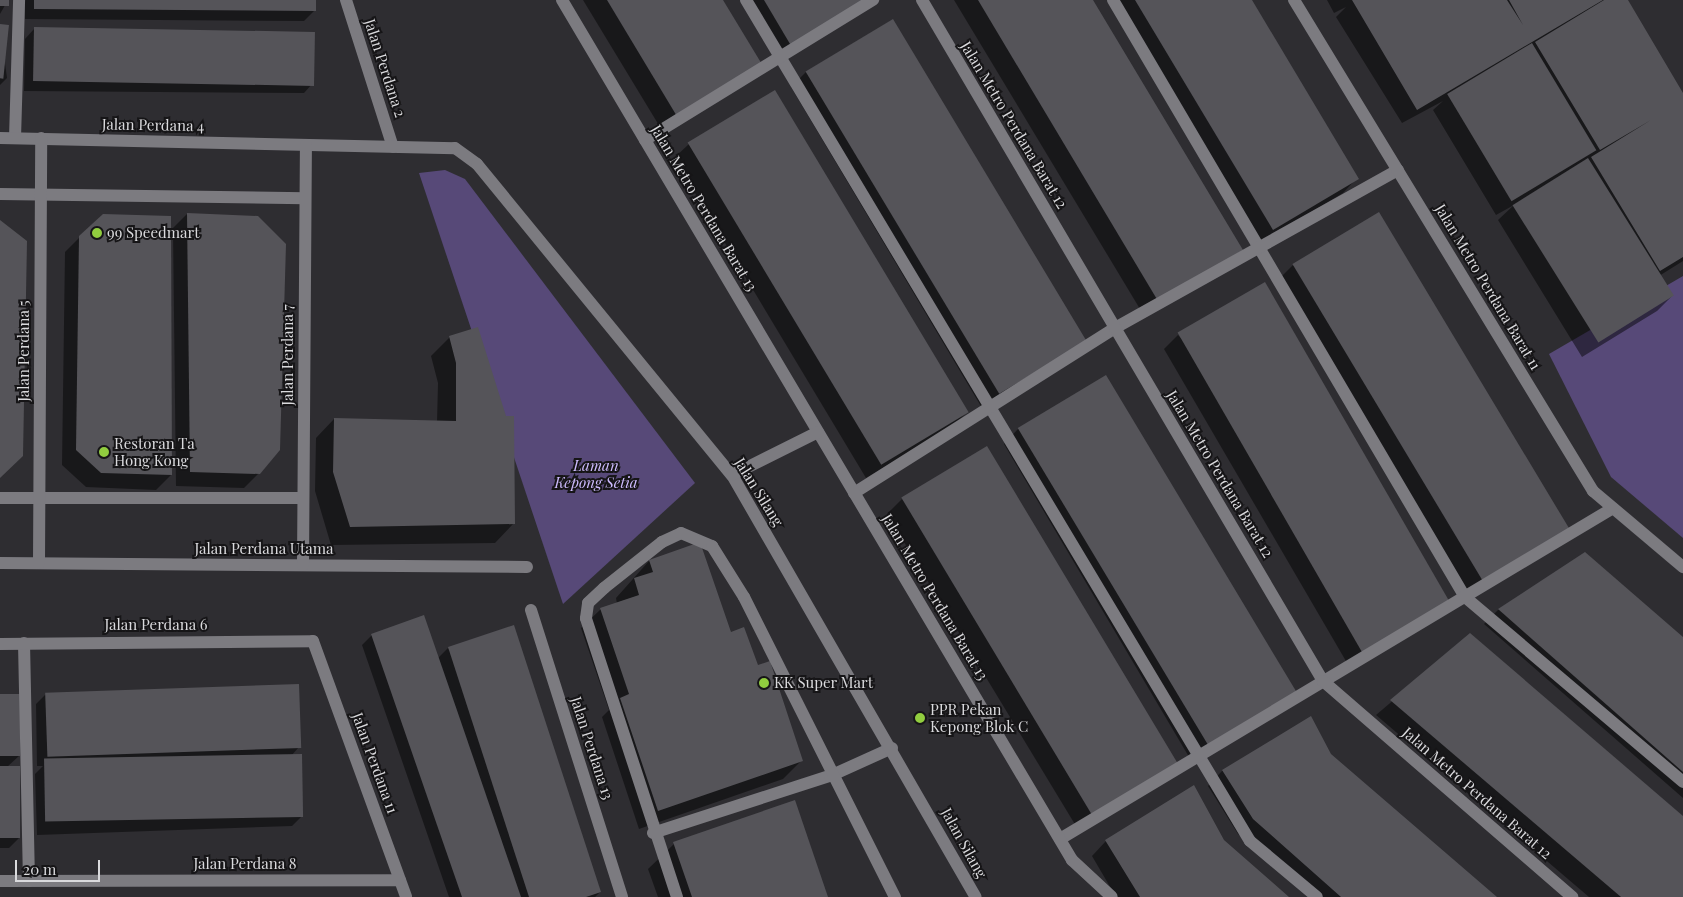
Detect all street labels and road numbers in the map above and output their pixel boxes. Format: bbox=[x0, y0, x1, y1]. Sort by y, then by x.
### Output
street label: Jalan Perdana 2 bbox=[361, 16, 409, 120]
street label: Jalan Metro Perdana Barat 12 bbox=[957, 38, 1071, 212]
street label: Jalan Perdana 4 bbox=[101, 115, 205, 135]
street label: Jalan Metro Perdana Barat 13 bbox=[647, 121, 761, 295]
street label: Jalan Metro Perdana Barat 11 bbox=[1431, 201, 1545, 373]
street label: Jalan Perdana 5 bbox=[15, 300, 33, 402]
street label: Jalan Perdana 7 bbox=[279, 304, 297, 406]
street label: Jalan Metro Perdana Barat 12 bbox=[1163, 387, 1277, 561]
street label: Jalan Silang bbox=[731, 454, 787, 530]
street label: Jalan Metro Perdana Barat 13 bbox=[878, 510, 992, 684]
street label: Jalan Perdana Utama bbox=[194, 540, 334, 558]
street label: Jalan Perdana 6 bbox=[104, 616, 208, 634]
street label: Jalan Perdana 13 bbox=[567, 694, 617, 802]
street label: Jalan Perdana 11 bbox=[348, 710, 402, 816]
street label: Jalan Metro Perdana Barat 12 bbox=[1399, 723, 1555, 863]
street label: Jalan Silang bbox=[937, 805, 991, 881]
street label: Jalan Perdana 8 bbox=[193, 855, 297, 873]

